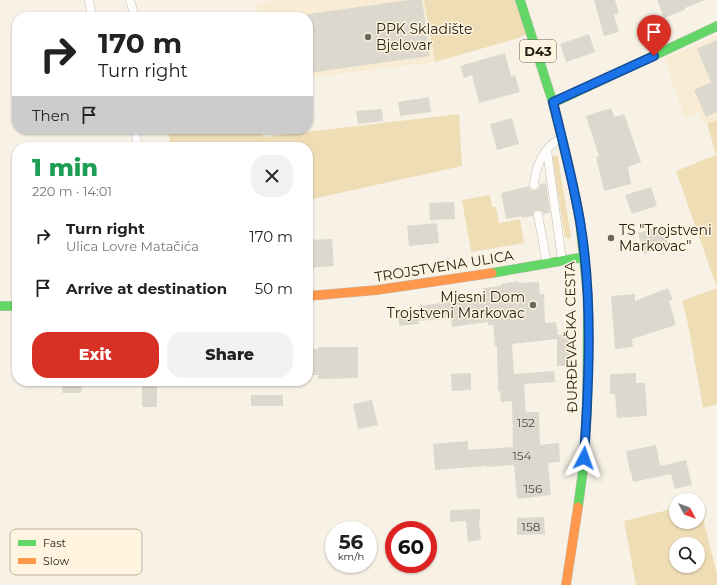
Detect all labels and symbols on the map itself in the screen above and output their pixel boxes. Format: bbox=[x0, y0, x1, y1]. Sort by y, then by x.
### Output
pin bbox=[637, 15, 671, 56]
place label: PPK Skladište Bjelovar bbox=[376, 20, 472, 54]
marker: PPK Skladište Bjelovar bbox=[363, 32, 373, 42]
road number: D43 bbox=[520, 40, 556, 62]
place label: TS "Trojstveni Markovac" bbox=[619, 221, 712, 255]
marker: TS "Trojstveni Markovac" bbox=[606, 233, 616, 243]
street label: TROJSTVENA ULICA bbox=[373, 246, 516, 286]
street label: ĐURĐEVAČKA CESTA bbox=[561, 260, 581, 413]
place label: Mjesni Dom Trojstveni Markovac bbox=[387, 288, 525, 322]
marker: Mjesni Dom Trojstveni Markovac bbox=[528, 300, 538, 310]
house number: 152 bbox=[517, 415, 535, 430]
position arrow bbox=[563, 437, 605, 479]
house number: 154 bbox=[512, 448, 532, 463]
house number: 156 bbox=[524, 481, 542, 496]
north arrow bbox=[669, 493, 705, 529]
house number: 158 bbox=[522, 519, 541, 534]
speed limit sign: 60 bbox=[385, 521, 437, 573]
legend bbox=[10, 529, 142, 575]
text: Fast bbox=[43, 536, 67, 550]
text: Slow bbox=[43, 554, 69, 568]

